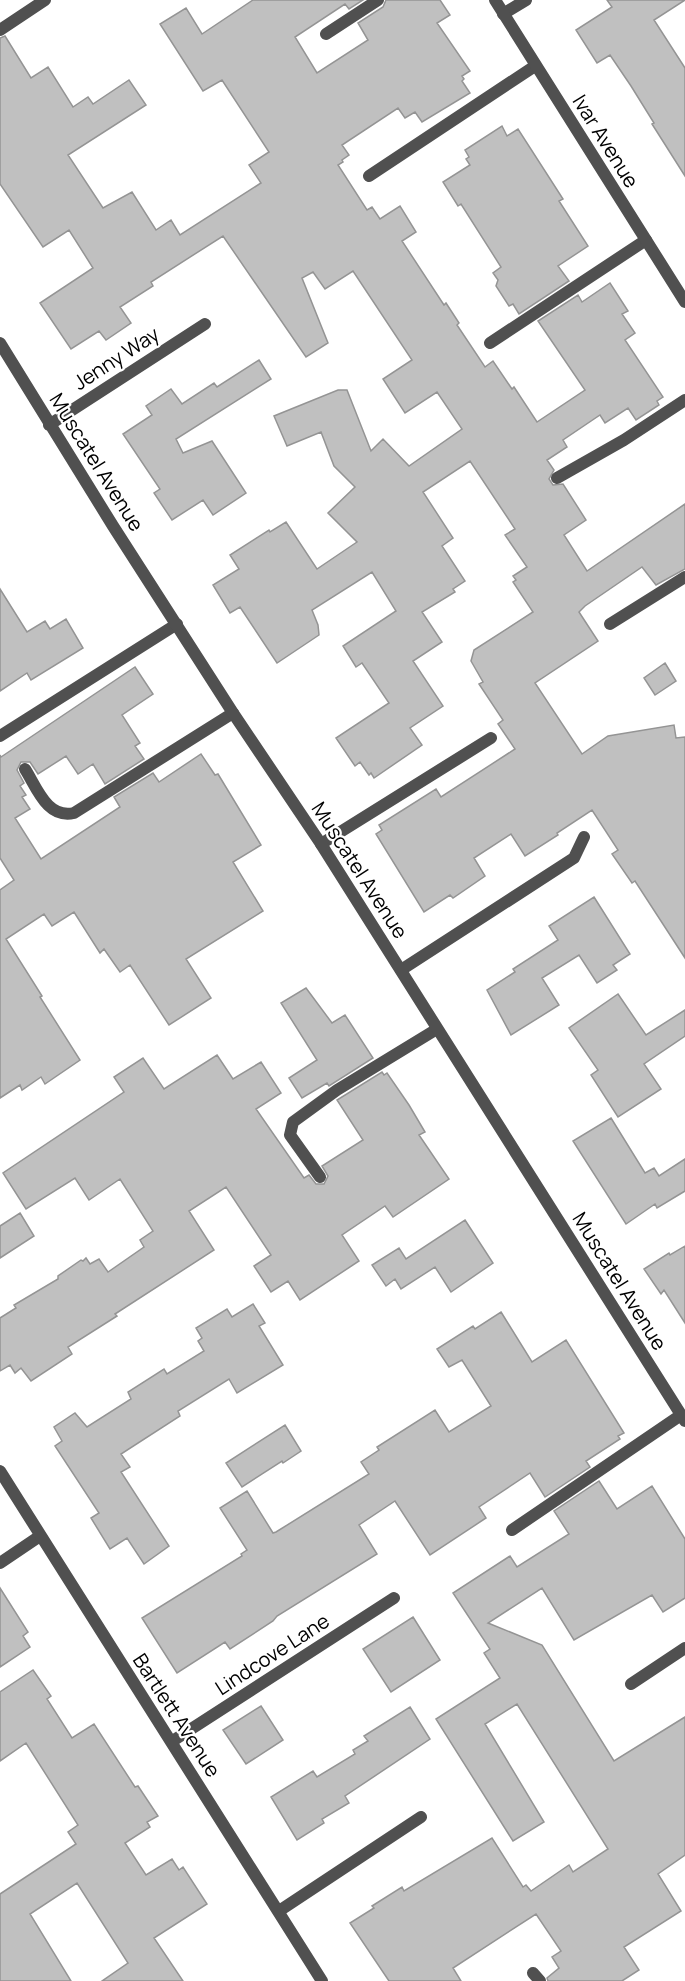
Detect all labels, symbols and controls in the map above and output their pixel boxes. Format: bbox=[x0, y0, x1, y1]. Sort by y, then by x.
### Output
street label: Ivar Avenue bbox=[567, 89, 645, 193]
street label: Jenny Way bbox=[68, 320, 165, 396]
street label: Muscatel Avenue bbox=[44, 388, 150, 536]
street label: Muscatel Avenue bbox=[306, 796, 414, 944]
street label: Muscatel Avenue bbox=[567, 1207, 673, 1355]
street label: Lindcove Lane bbox=[210, 1607, 334, 1701]
street label: Bartlett Avenue bbox=[127, 1648, 227, 1782]

